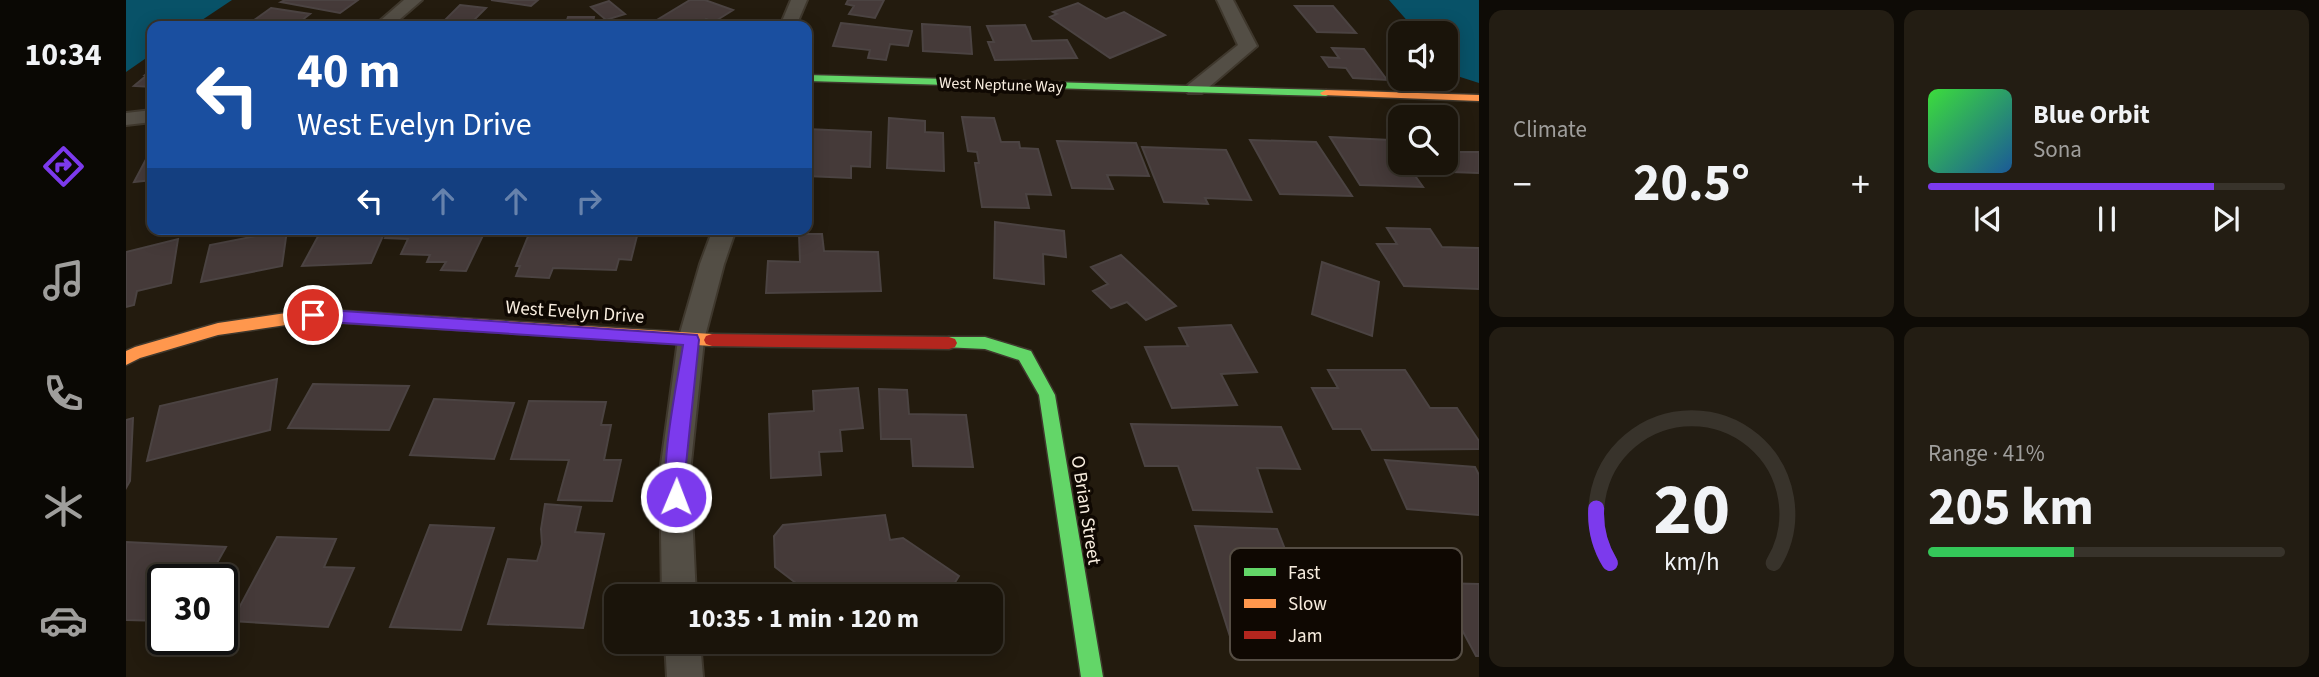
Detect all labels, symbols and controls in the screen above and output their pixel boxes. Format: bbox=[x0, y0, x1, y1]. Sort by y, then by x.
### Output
map controls bbox=[1388, 21, 1458, 175]
button: sound bbox=[1388, 21, 1458, 91]
text: 10:34 bbox=[24, 32, 102, 78]
text: 40 m bbox=[297, 37, 401, 107]
icon: left bbox=[182, 49, 273, 140]
street label: West Neptune Way bbox=[938, 72, 1064, 98]
text: Blue Orbit bbox=[2033, 96, 2150, 133]
text: West Evelyn Drive bbox=[297, 102, 532, 148]
button: search bbox=[1388, 105, 1458, 175]
text: Climate bbox=[1513, 113, 1587, 146]
text: Sona bbox=[2033, 133, 2082, 166]
icon: directions bbox=[39, 142, 88, 191]
text: 20.5° bbox=[1633, 147, 1750, 221]
text: − bbox=[1513, 158, 1532, 212]
text: + bbox=[1851, 158, 1870, 212]
icon: left bbox=[351, 182, 389, 220]
icon: ahead bbox=[424, 182, 462, 220]
icon: ahead bbox=[497, 182, 535, 220]
icon: right bbox=[570, 182, 608, 220]
icon: previous bbox=[1969, 200, 2007, 238]
icon: pause bbox=[2088, 200, 2126, 238]
icon: next bbox=[2207, 200, 2245, 238]
icon: music bbox=[39, 256, 88, 305]
pin bbox=[283, 285, 343, 345]
street label: West Evelyn Drive bbox=[504, 294, 645, 331]
icon: arrive bbox=[294, 296, 332, 334]
icon: phone bbox=[39, 369, 88, 418]
text: Range · 41% bbox=[1928, 437, 2045, 470]
street label: O Brian Street bbox=[1064, 454, 1108, 567]
text: 20 bbox=[1653, 458, 1730, 562]
position arrow bbox=[639, 460, 713, 534]
text: 205 km bbox=[1928, 471, 2094, 545]
icon: climate bbox=[39, 482, 88, 531]
text: km/h bbox=[1664, 544, 1719, 580]
legend bbox=[1230, 548, 1462, 660]
text: Fast bbox=[1288, 560, 1321, 587]
speed limit sign: 30 bbox=[147, 564, 238, 655]
text: Slow bbox=[1288, 591, 1327, 618]
icon: car bbox=[39, 596, 88, 645]
text: 10:35 · 1 min · 120 m bbox=[688, 600, 919, 637]
text: Jam bbox=[1288, 623, 1322, 650]

